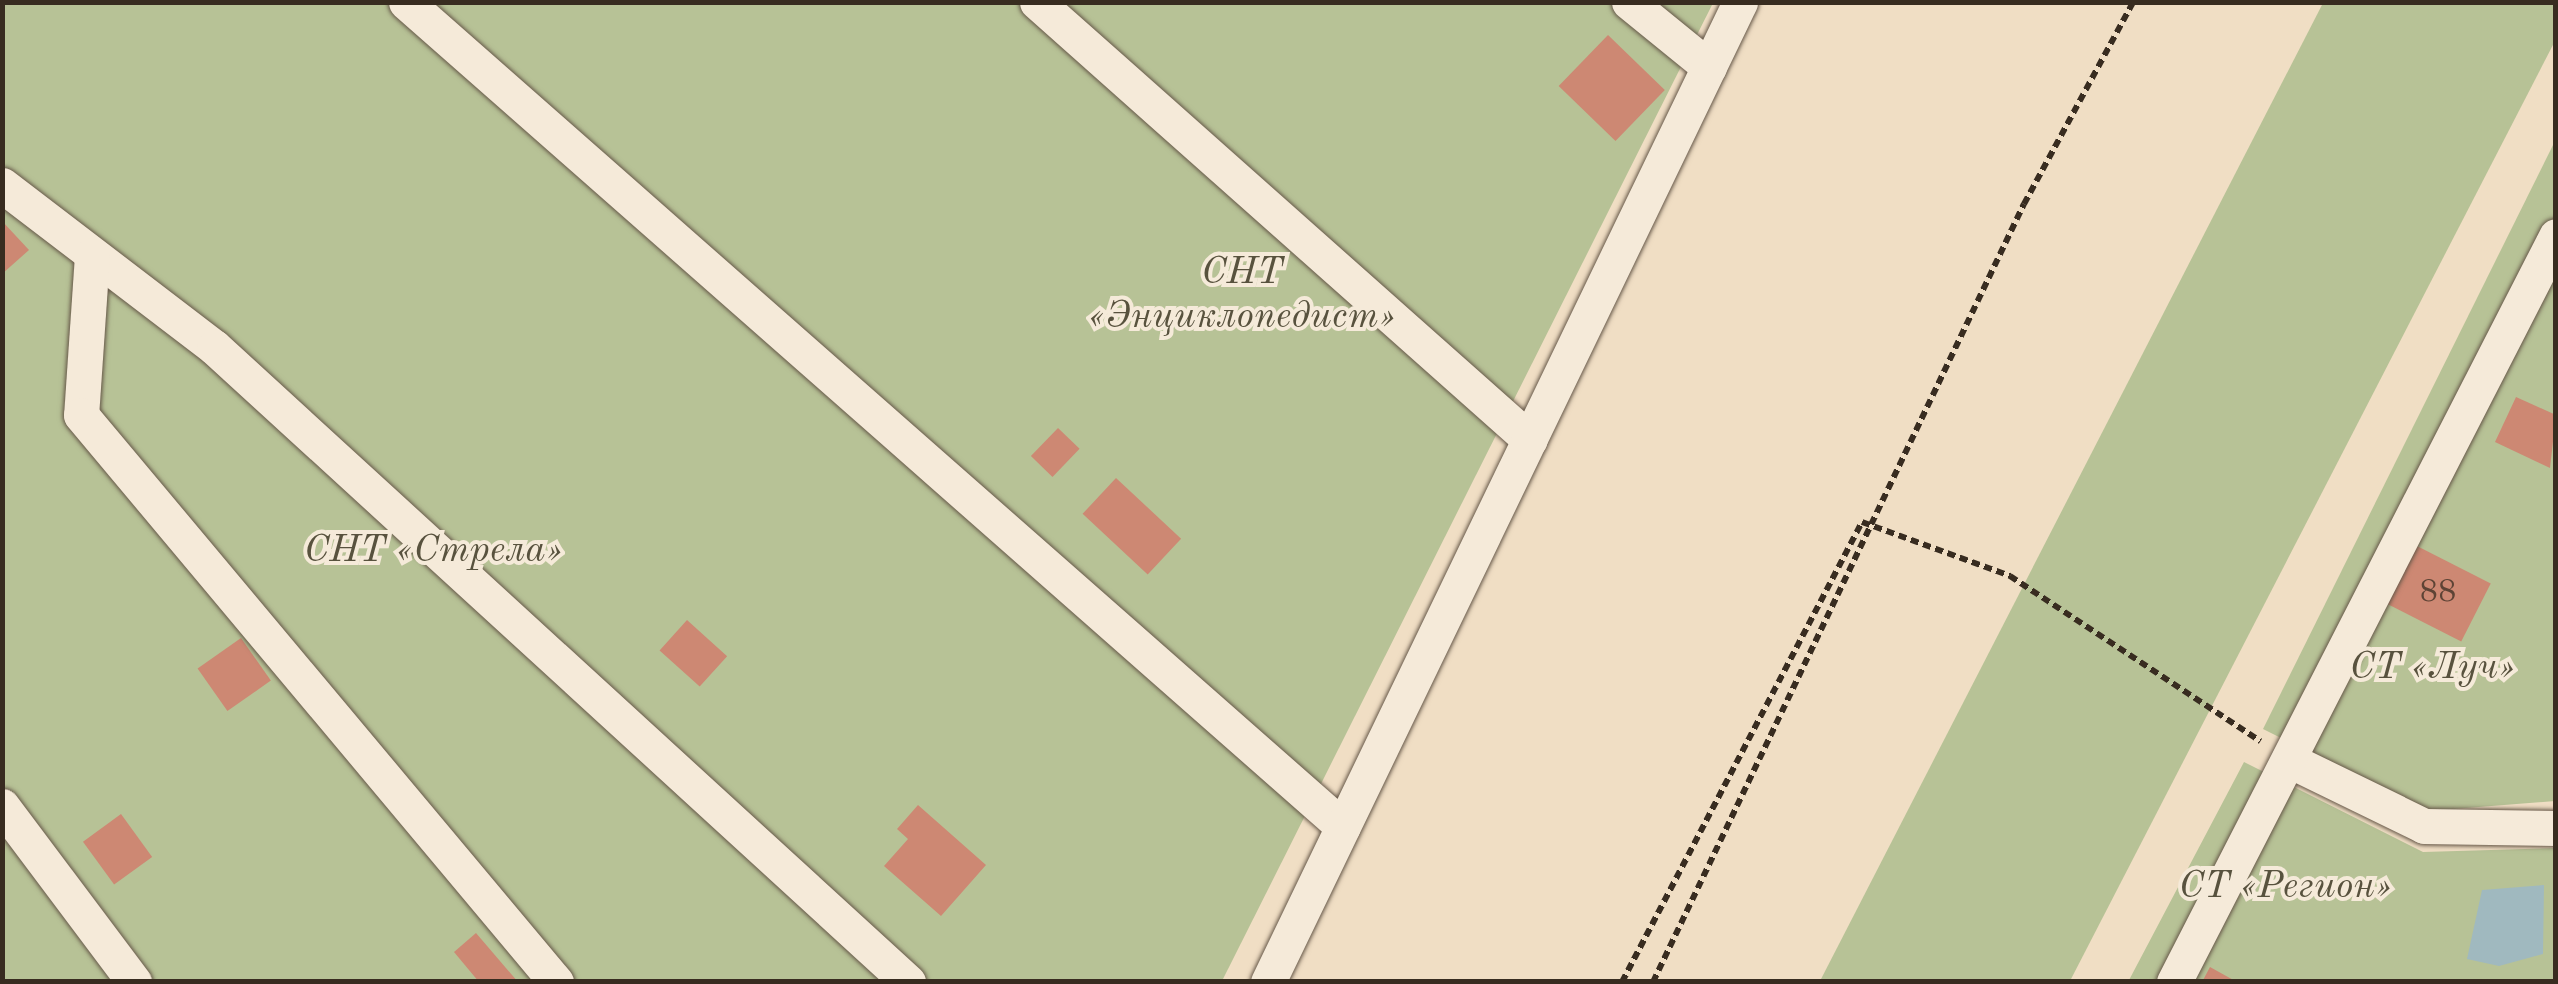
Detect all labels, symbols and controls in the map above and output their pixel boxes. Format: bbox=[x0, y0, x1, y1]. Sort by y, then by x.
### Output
park label: СНТ «Энциклопедист» bbox=[1089, 251, 1395, 340]
park label: СНТ «Стрела» bbox=[304, 529, 562, 575]
house number: 88 bbox=[2419, 574, 2457, 612]
park label: СТ «Луч» bbox=[2349, 646, 2515, 692]
park label: СТ «Регион» bbox=[2178, 865, 2392, 911]

